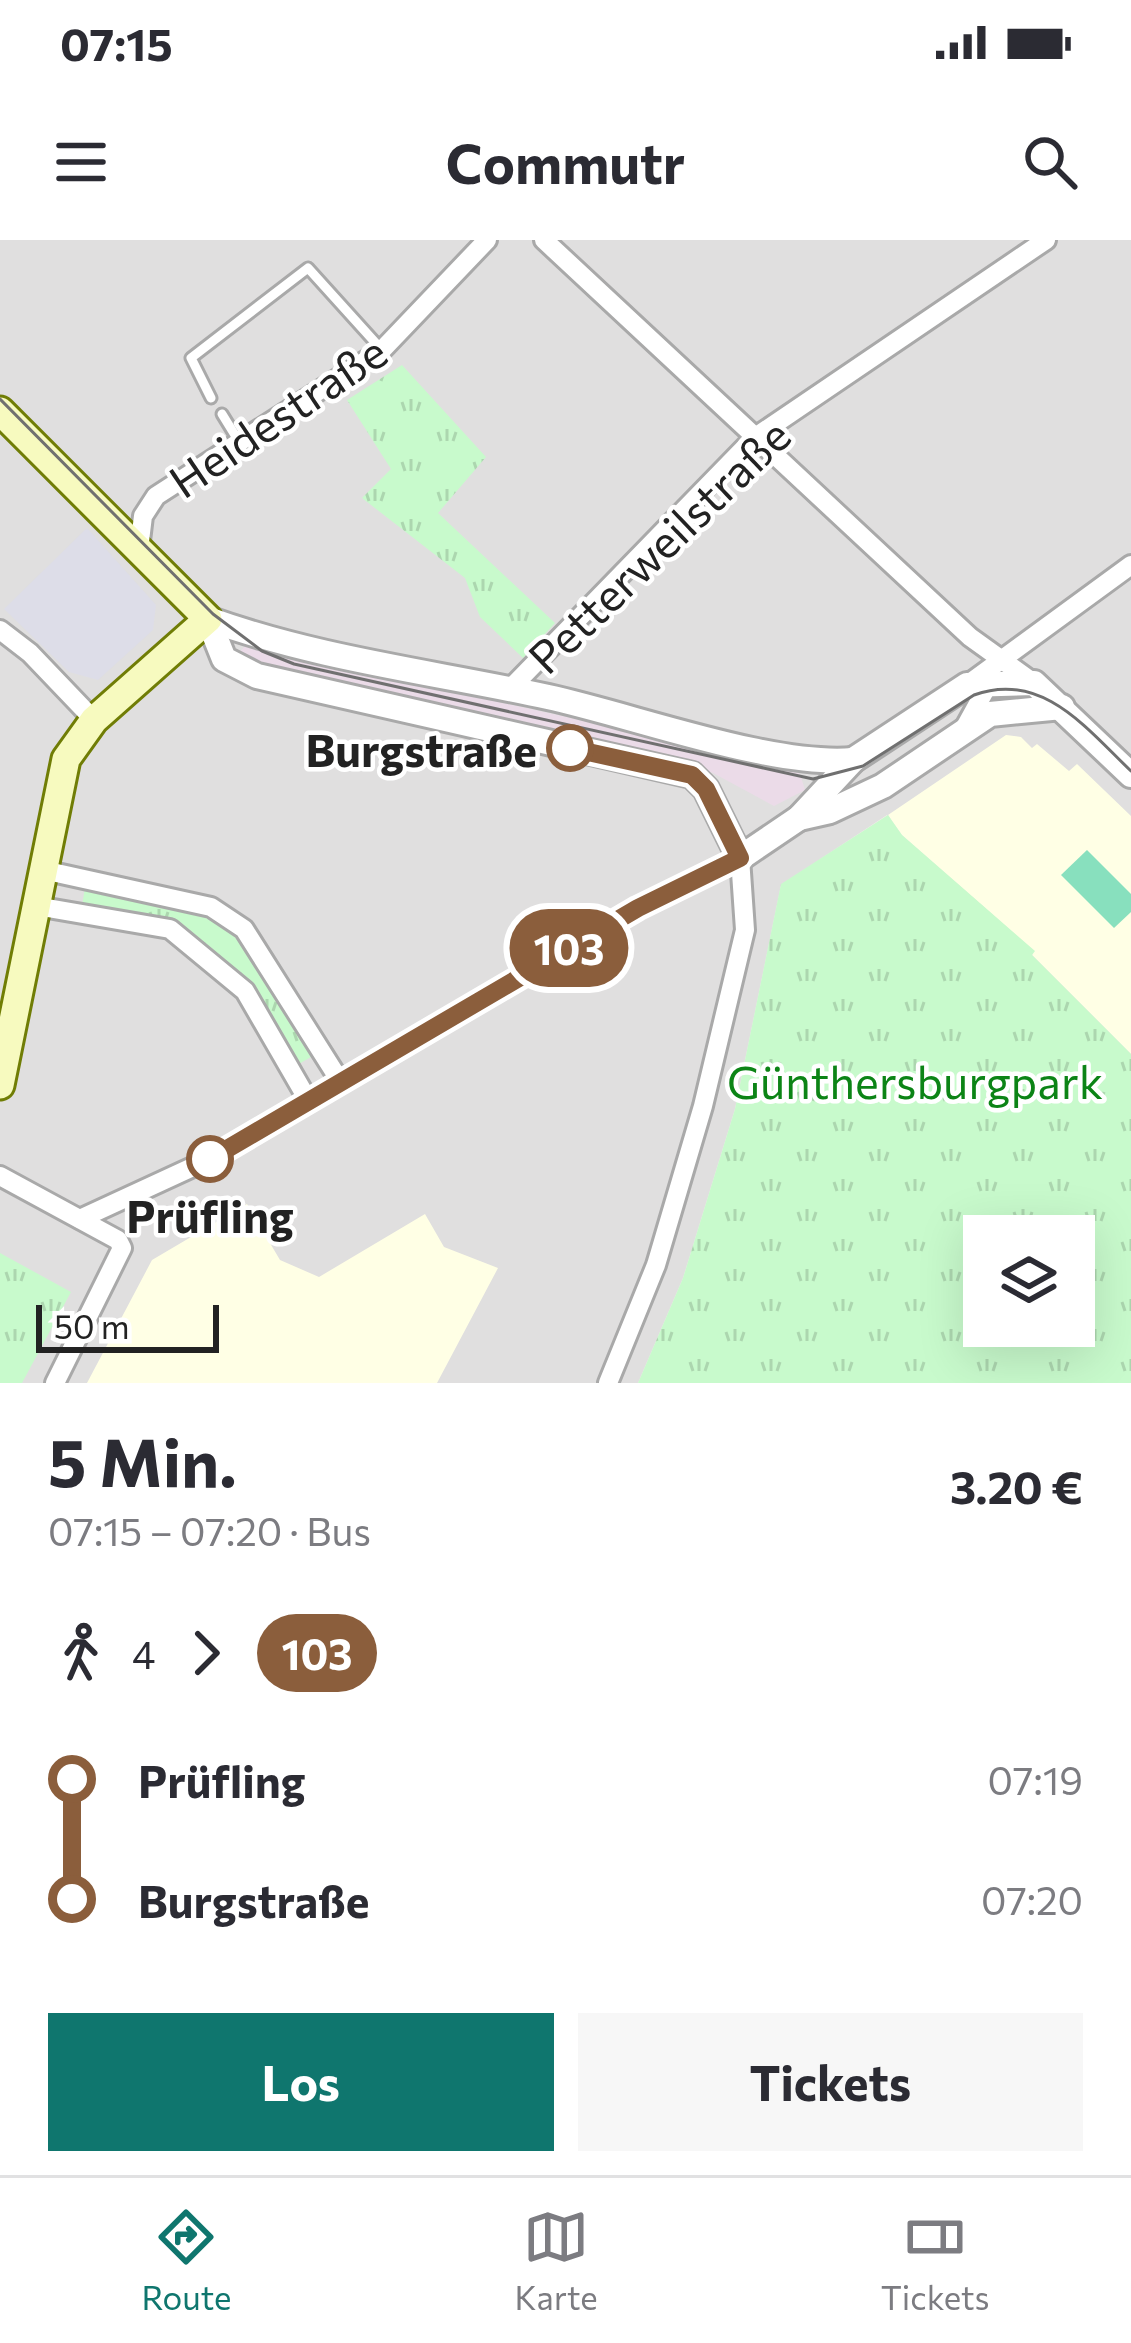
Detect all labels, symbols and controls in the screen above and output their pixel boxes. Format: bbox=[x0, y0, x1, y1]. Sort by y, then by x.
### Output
text: 07:15 bbox=[60, 15, 173, 70]
icon: menu bbox=[48, 129, 114, 195]
text: Commutr bbox=[446, 129, 685, 195]
icon: search bbox=[1017, 129, 1083, 195]
street label: Heidestraße bbox=[158, 322, 396, 508]
street label: Petterweilstraße bbox=[516, 406, 800, 684]
place label: Burgstraße bbox=[305, 721, 537, 776]
marker: Burgstraße bbox=[548, 726, 592, 770]
line badge: 103 bbox=[500, 909, 638, 987]
text: 103 bbox=[533, 922, 605, 974]
park label: Günthersburgpark bbox=[727, 1053, 1103, 1108]
marker: Prüfling bbox=[188, 1137, 232, 1181]
place label: Prüfling bbox=[126, 1187, 294, 1242]
map controls bbox=[963, 1215, 1095, 1347]
button: layers bbox=[963, 1215, 1095, 1347]
scale bar bbox=[36, 1299, 219, 1352]
text: 50 m bbox=[54, 1305, 130, 1346]
text: 5 Min. bbox=[48, 1420, 237, 1501]
text: 3.20 € bbox=[950, 1458, 1083, 1513]
text: 07:15 – 07:20 · Bus bbox=[48, 1506, 371, 1554]
icon: walk bbox=[48, 1620, 114, 1686]
icon: forward bbox=[173, 1620, 239, 1686]
text: 103 bbox=[281, 1627, 353, 1679]
text: 4 bbox=[132, 1629, 155, 1677]
text: Prüfling bbox=[138, 1752, 305, 1807]
text: 07:19 bbox=[988, 1755, 1083, 1803]
text: Burgstraße bbox=[138, 1872, 370, 1927]
text: 07:20 bbox=[981, 1875, 1083, 1923]
button: Los bbox=[48, 2013, 554, 2151]
button: Tickets bbox=[578, 2013, 1083, 2151]
tab: Route bbox=[142, 2204, 231, 2317]
tab: Karte bbox=[514, 2204, 598, 2317]
tab: Tickets bbox=[881, 2204, 990, 2317]

